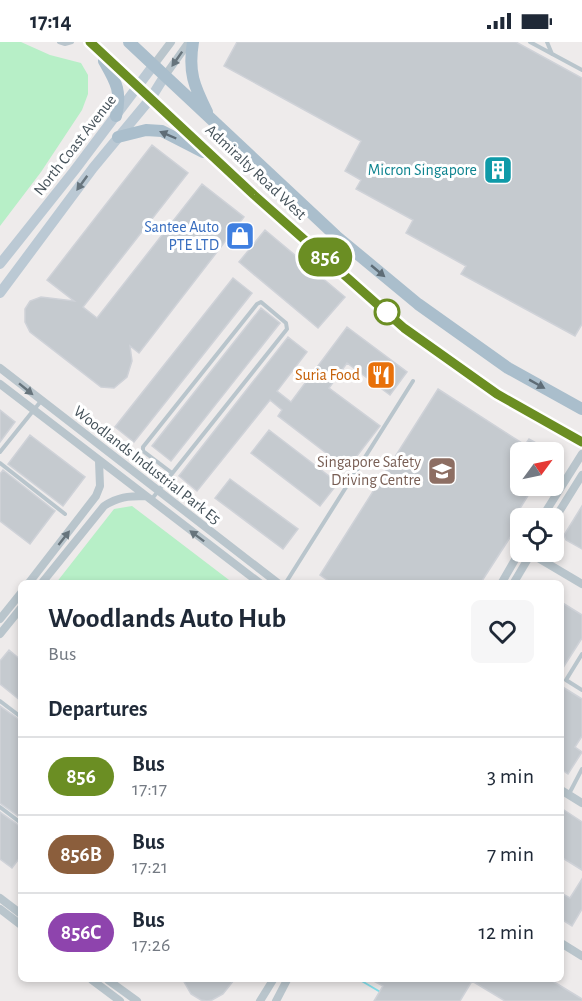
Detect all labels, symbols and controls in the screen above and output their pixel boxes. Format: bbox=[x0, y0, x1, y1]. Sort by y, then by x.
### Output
text: 17:14 bbox=[30, 10, 71, 32]
one-way arrow bbox=[171, 51, 183, 67]
street label: North Coast Avenue bbox=[31, 92, 119, 198]
street label: Admiralty Road West bbox=[202, 121, 309, 223]
one-way arrow bbox=[159, 130, 177, 140]
building icon: Micron Singapore bbox=[482, 154, 514, 186]
place label: Micron Singapore bbox=[368, 162, 477, 178]
one-way arrow bbox=[76, 175, 88, 191]
place label: Santee Auto PTE LTD bbox=[144, 219, 219, 253]
shop icon: Santee Auto PTE LTD bbox=[224, 220, 256, 252]
line badge: 856 bbox=[290, 238, 360, 276]
text: 856 bbox=[310, 247, 340, 268]
one-way arrow bbox=[370, 264, 385, 277]
unlabelled marker bbox=[374, 299, 400, 325]
restaurant icon: Suria Food bbox=[365, 359, 397, 391]
place label: Suria Food bbox=[295, 367, 360, 383]
one-way arrow bbox=[528, 379, 545, 389]
one-way arrow bbox=[18, 382, 34, 395]
street label: Woodlands Industrial Park E5 bbox=[71, 403, 223, 527]
north arrow bbox=[510, 442, 564, 496]
map controls bbox=[510, 442, 564, 562]
place label: Singapore Safety Driving Centre bbox=[317, 454, 421, 488]
school or university icon: Singapore Safety Driving Centre bbox=[426, 455, 458, 487]
button: locate bbox=[510, 508, 564, 562]
one-way arrow bbox=[58, 530, 70, 545]
one-way arrow bbox=[190, 530, 205, 542]
button: heart bbox=[471, 600, 534, 663]
text: Woodlands Auto Hub bbox=[48, 605, 286, 633]
text: Bus bbox=[48, 644, 76, 664]
text: Departures bbox=[48, 698, 148, 720]
text: Bus bbox=[132, 753, 165, 775]
text: 3 min bbox=[487, 765, 534, 787]
text: 856 bbox=[66, 766, 96, 787]
text: 17:17 bbox=[132, 779, 167, 799]
text: Bus bbox=[132, 831, 165, 853]
text: 7 min bbox=[487, 843, 534, 865]
text: 856B bbox=[60, 844, 102, 865]
text: 17:21 bbox=[132, 857, 168, 877]
text: Bus bbox=[132, 909, 165, 931]
text: 12 min bbox=[479, 921, 534, 943]
text: 856C bbox=[61, 922, 101, 943]
text: 17:26 bbox=[132, 935, 170, 955]

